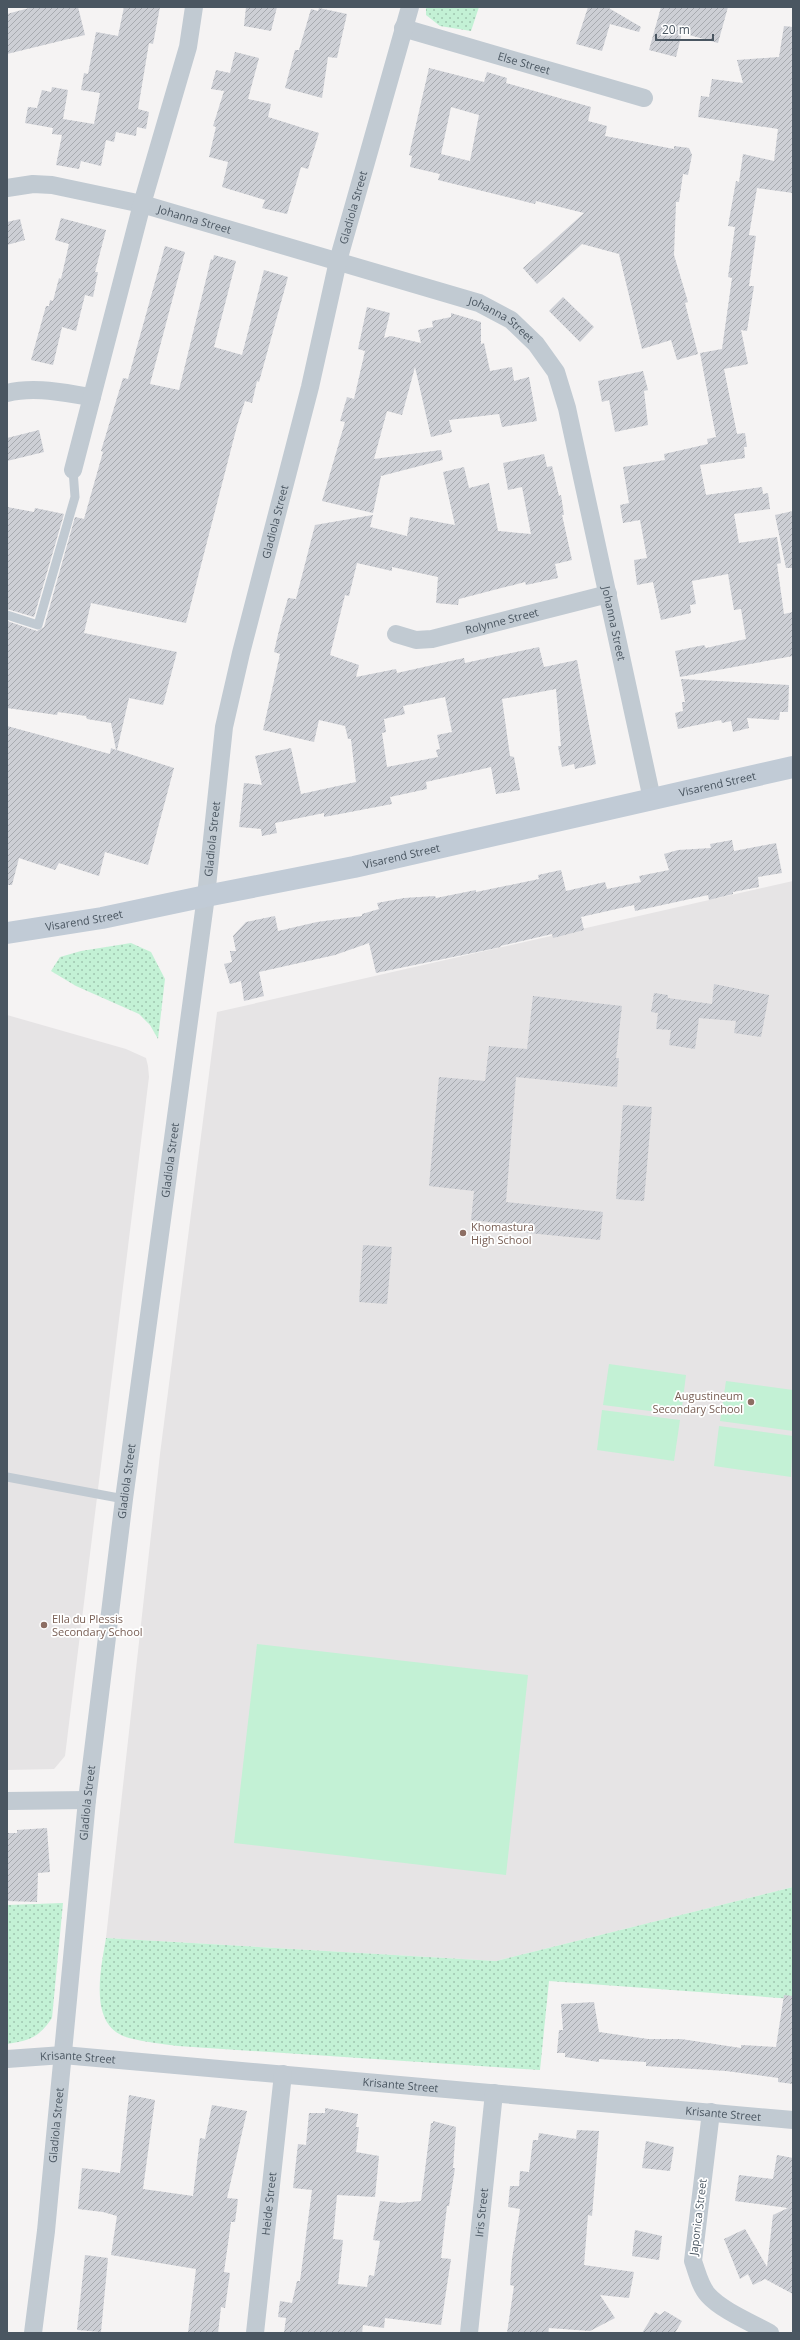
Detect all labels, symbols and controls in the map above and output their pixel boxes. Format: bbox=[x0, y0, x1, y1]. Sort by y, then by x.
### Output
scale bar bbox=[656, 16, 713, 42]
text: 20 m bbox=[662, 21, 690, 38]
street label: Else Street bbox=[496, 48, 552, 77]
street label: Gladiola Street bbox=[335, 169, 370, 246]
street label: Johanna Street bbox=[155, 201, 233, 237]
street label: Johanna Street bbox=[466, 292, 538, 345]
street label: Gladiola Street bbox=[258, 483, 291, 560]
street label: Johanna Street bbox=[599, 584, 630, 662]
street label: Rolynne Street bbox=[464, 604, 540, 637]
street label: Visarend Street bbox=[677, 768, 757, 800]
street label: Gladiola Street bbox=[200, 800, 223, 877]
street label: Visarend Street bbox=[361, 840, 441, 872]
street label: Visarend Street bbox=[44, 906, 124, 934]
street label: Gladiola Street bbox=[157, 1122, 182, 1199]
place label: Khomastura High School bbox=[471, 1219, 534, 1247]
marker: Khomastura High School bbox=[458, 1228, 468, 1238]
place label: Augustineum Secondary School bbox=[652, 1388, 743, 1416]
marker: Augustineum Secondary School bbox=[746, 1397, 756, 1407]
street label: Gladiola Street bbox=[114, 1443, 138, 1520]
place label: Ella du Plessis Secondary School bbox=[52, 1611, 143, 1639]
marker: Ella du Plessis Secondary School bbox=[39, 1620, 49, 1630]
street label: Gladiola Street bbox=[75, 1764, 98, 1841]
street label: Krisante Street bbox=[39, 2047, 116, 2067]
street label: Krisante Street bbox=[362, 2074, 439, 2095]
street label: Gladiola Street bbox=[45, 2087, 67, 2164]
street label: Krisante Street bbox=[685, 2102, 762, 2124]
street label: Heide Street bbox=[258, 2171, 279, 2236]
street label: Japonica Street bbox=[685, 2178, 710, 2257]
street label: Iris Street bbox=[471, 2187, 491, 2238]

